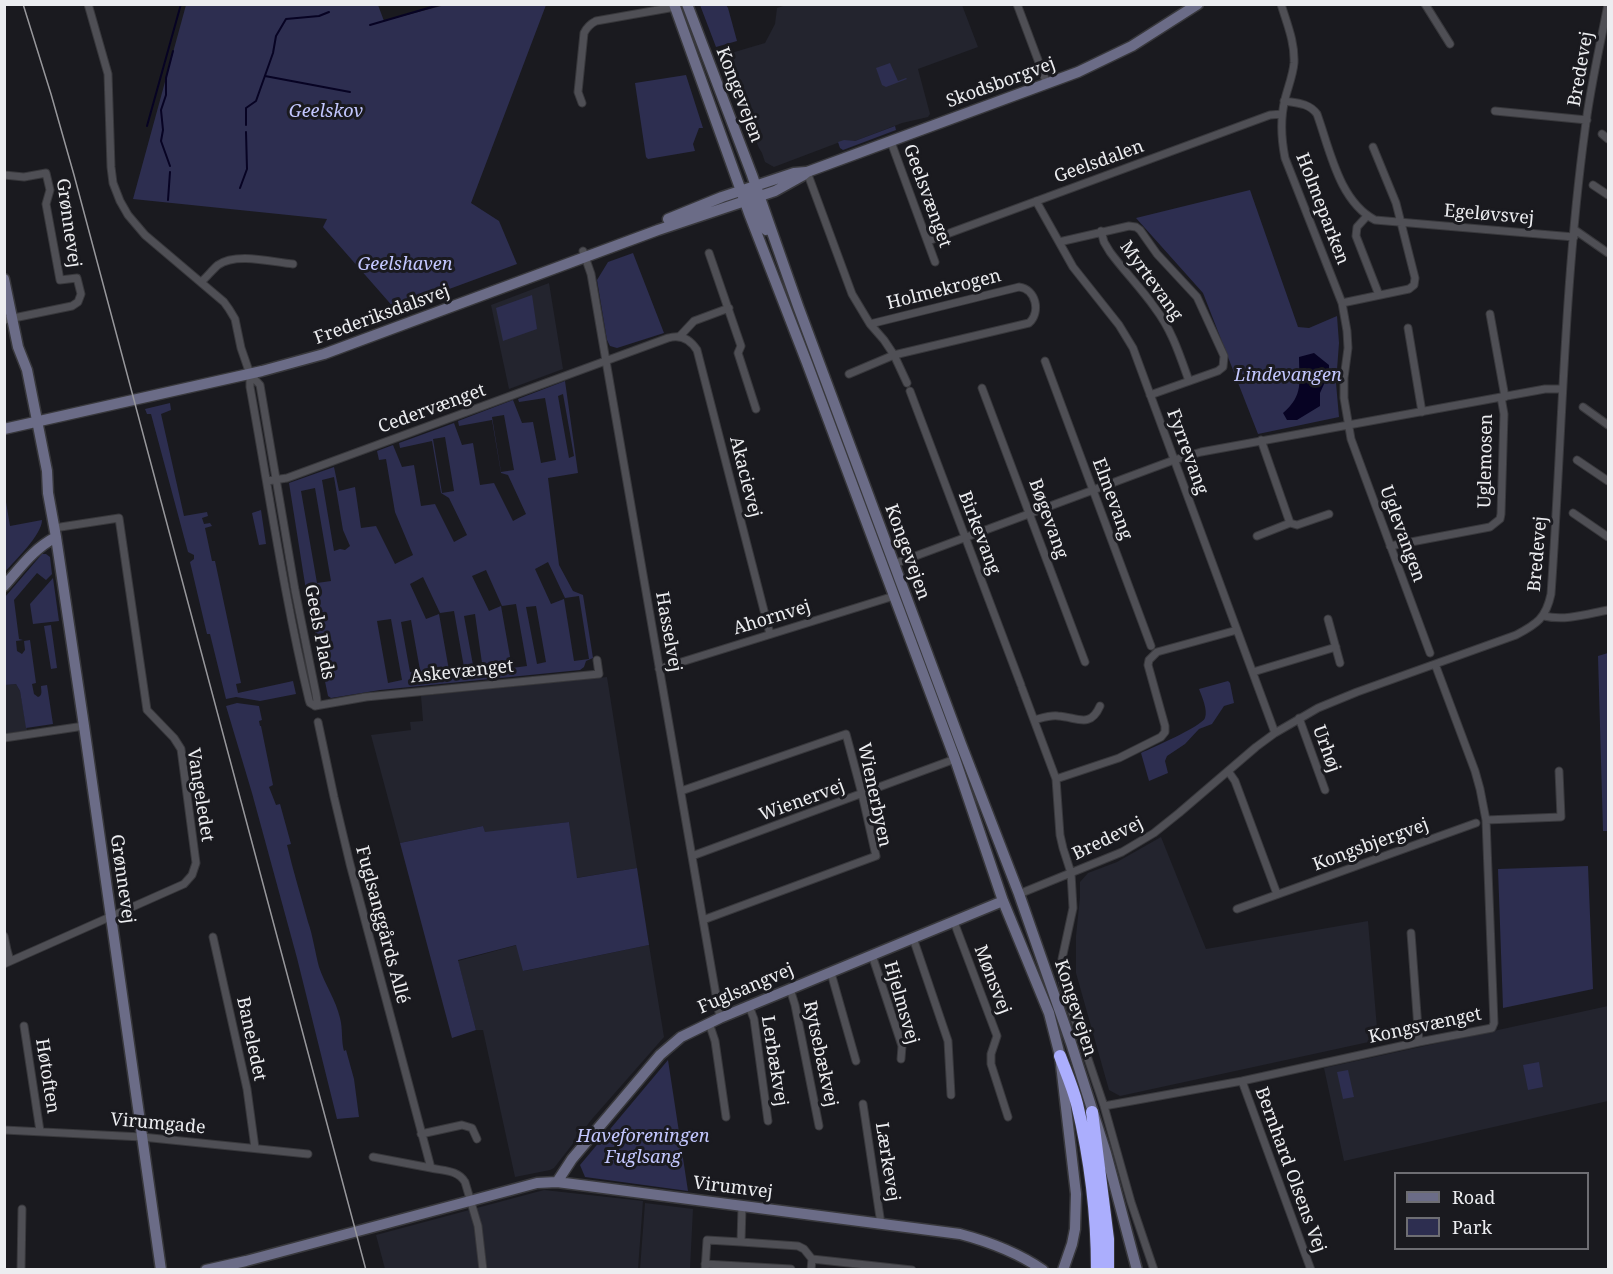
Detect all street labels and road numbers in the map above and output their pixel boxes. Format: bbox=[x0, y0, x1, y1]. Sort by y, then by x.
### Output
street label: Bredevej bbox=[1564, 30, 1598, 108]
street label: Kongevejen bbox=[711, 44, 767, 146]
street label: Skodsborgvej bbox=[943, 53, 1059, 113]
street label: Geelsdalen bbox=[1051, 136, 1147, 188]
street label: Geelsvænget bbox=[898, 141, 956, 251]
street label: Holmeparken bbox=[1291, 150, 1353, 268]
street label: Grønnevej bbox=[51, 177, 85, 269]
street label: Egeløvsvej bbox=[1443, 200, 1535, 230]
street label: Myrtevang bbox=[1115, 237, 1187, 325]
street label: Holmekrogen bbox=[885, 265, 1003, 315]
street label: Frederiksdalsvej bbox=[311, 280, 453, 350]
street label: Cedervænget bbox=[375, 380, 489, 438]
street label: Fyrrevang bbox=[1162, 406, 1212, 498]
street label: Uglemosen bbox=[1474, 414, 1498, 508]
street label: Akacievej bbox=[724, 434, 766, 520]
street label: Elmevang bbox=[1087, 455, 1137, 543]
street label: Bøgevang bbox=[1024, 476, 1072, 562]
street label: Uglevangen bbox=[1375, 483, 1429, 585]
street label: Birkevang bbox=[953, 488, 1005, 578]
street label: Kongevejen bbox=[880, 501, 934, 603]
street label: Bredevej bbox=[1524, 515, 1552, 593]
street label: Geels Plads bbox=[299, 583, 339, 681]
street label: Hasselvej bbox=[650, 590, 686, 674]
street label: Ahornvej bbox=[731, 596, 813, 640]
street label: Askevænget bbox=[409, 656, 515, 688]
street label: Urhøj bbox=[1308, 722, 1344, 776]
street label: Wienerbyen bbox=[852, 741, 896, 849]
street label: Vangeledet bbox=[182, 747, 218, 843]
street label: Wienervej bbox=[756, 776, 848, 826]
street label: Bredevej bbox=[1069, 813, 1147, 865]
street label: Kongsbjergvej bbox=[1310, 814, 1432, 876]
street label: Grønnevej bbox=[105, 833, 139, 925]
street label: Fuglsanggårds Allé bbox=[351, 844, 413, 1006]
street label: Mønsvej bbox=[969, 942, 1015, 1018]
street label: Kongevejen bbox=[1049, 957, 1101, 1059]
street label: Fuglsangvej bbox=[695, 959, 797, 1019]
street label: Hjelmsvej bbox=[879, 959, 923, 1047]
street label: Baneledet bbox=[232, 995, 270, 1083]
street label: Rytsebækvej bbox=[798, 999, 842, 1109]
street label: Kongsvænget bbox=[1367, 1003, 1483, 1049]
street label: Lerbækvej bbox=[756, 1014, 792, 1108]
street label: Høtoften bbox=[30, 1037, 64, 1115]
street label: Bernhard Olsens Vej bbox=[1250, 1084, 1330, 1256]
street label: Virumgade bbox=[110, 1109, 206, 1139]
street label: Lærkevej bbox=[870, 1121, 904, 1203]
street label: Virumvej bbox=[692, 1172, 774, 1204]

